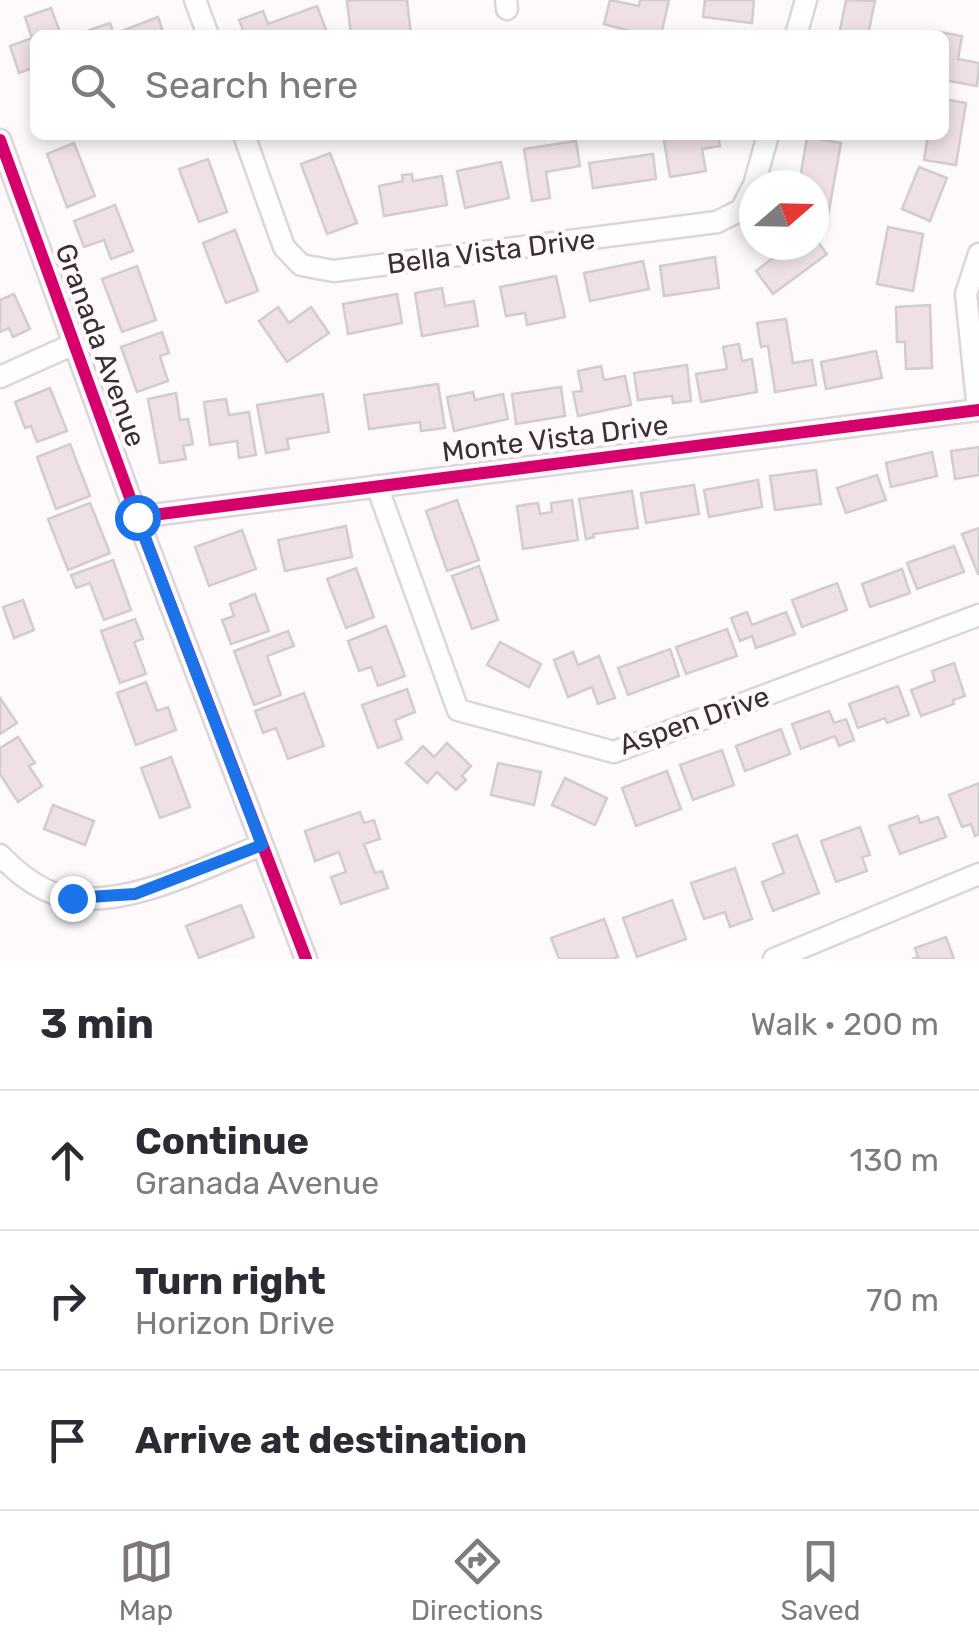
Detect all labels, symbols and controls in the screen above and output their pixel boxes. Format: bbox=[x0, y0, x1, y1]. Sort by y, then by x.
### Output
search box bbox=[30, 30, 949, 140]
icon: search bbox=[65, 58, 120, 113]
text: Search here bbox=[145, 62, 358, 108]
north arrow bbox=[739, 170, 829, 260]
street label: Bella Vista Drive bbox=[385, 222, 597, 281]
street label: Granada Avenue bbox=[48, 239, 153, 451]
street label: Monte Vista Drive bbox=[440, 408, 670, 469]
route start bbox=[115, 495, 161, 541]
street label: Aspen Drive bbox=[615, 679, 774, 762]
route end bbox=[50, 876, 96, 922]
text: 3 min bbox=[40, 999, 154, 1049]
text: Walk · 200 m bbox=[750, 1005, 939, 1043]
text: Continue bbox=[135, 1118, 309, 1164]
icon: ahead bbox=[40, 1133, 95, 1188]
text: 130 m bbox=[849, 1141, 939, 1179]
text: Granada Avenue bbox=[135, 1164, 379, 1202]
text: Turn right bbox=[135, 1258, 326, 1304]
icon: right bbox=[40, 1273, 95, 1328]
text: 70 m bbox=[866, 1281, 939, 1319]
text: Horizon Drive bbox=[135, 1304, 335, 1342]
icon: arrive bbox=[40, 1413, 95, 1468]
text: Arrive at destination bbox=[135, 1417, 527, 1463]
tab: Map bbox=[119, 1534, 174, 1627]
tab: Directions bbox=[411, 1534, 543, 1627]
tab: Saved bbox=[780, 1534, 860, 1627]

